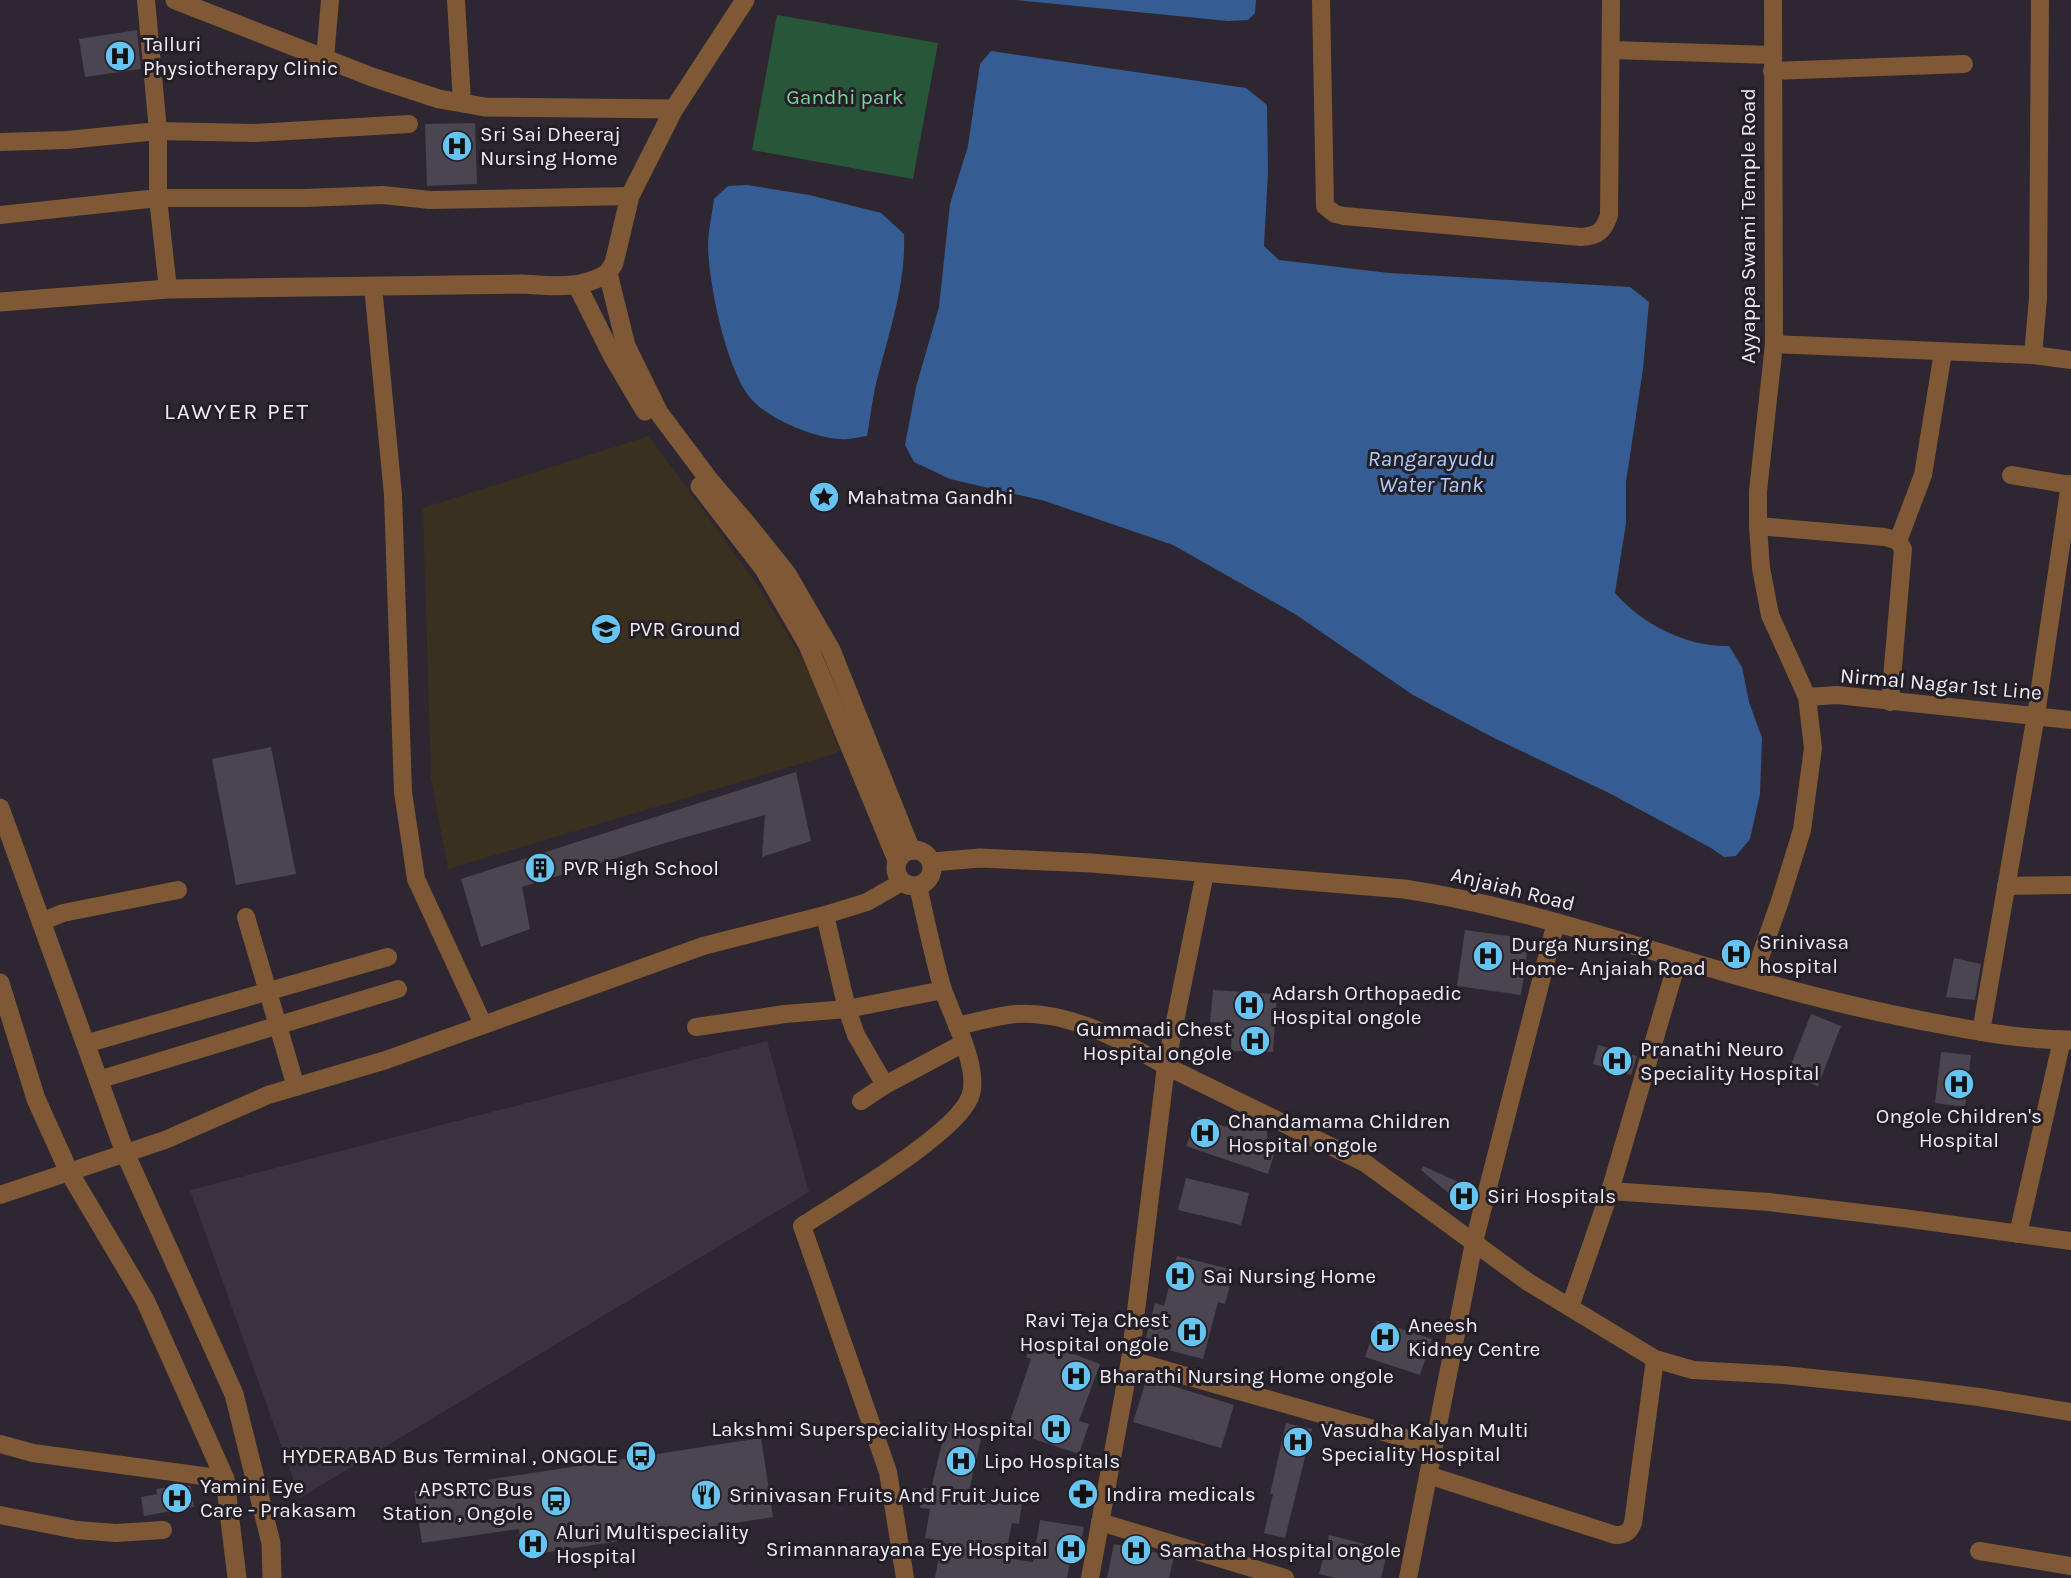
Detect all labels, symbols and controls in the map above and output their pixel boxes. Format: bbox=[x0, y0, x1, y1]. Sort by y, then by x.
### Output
place label: Talluri Physiotherapy Clinic bbox=[143, 32, 338, 80]
hospital icon: Talluri Physiotherapy Clinic bbox=[103, 39, 137, 73]
park label: Gandhi park bbox=[786, 85, 904, 109]
street label: Ayyappa Swami Temple Road bbox=[1736, 88, 1760, 364]
place label: Sri Sai Dheeraj Nursing Home bbox=[480, 122, 621, 170]
hospital icon: Sri Sai Dheeraj Nursing Home bbox=[440, 129, 474, 163]
district label: LAWYER PET bbox=[164, 398, 310, 425]
water label: Rangarayudu Water Tank bbox=[1368, 445, 1494, 498]
place icon: Mahatma Gandhi bbox=[807, 480, 841, 514]
place label: Mahatma Gandhi bbox=[847, 485, 1014, 509]
school or university icon: PVR Ground bbox=[589, 612, 623, 646]
place label: PVR Ground bbox=[629, 617, 741, 641]
street label: Nirmal Nagar 1st Line bbox=[1839, 663, 2043, 705]
building icon: PVR High School bbox=[523, 851, 557, 885]
place label: PVR High School bbox=[563, 856, 719, 880]
street label: Anjaiah Road bbox=[1449, 862, 1577, 916]
place label: Srinivasa hospital bbox=[1759, 930, 1849, 978]
place label: Durga Nursing Home- Anjaiah Road bbox=[1511, 932, 1706, 980]
hospital icon: Srinivasa hospital bbox=[1719, 937, 1753, 971]
hospital icon: Durga Nursing Home- Anjaiah Road bbox=[1471, 939, 1505, 973]
place label: Adarsh Orthopaedic Hospital ongole bbox=[1272, 981, 1462, 1029]
hospital icon: Adarsh Orthopaedic Hospital ongole bbox=[1232, 988, 1266, 1022]
place label: Gummadi Chest Hospital ongole bbox=[1076, 1017, 1232, 1065]
hospital icon: Gummadi Chest Hospital ongole bbox=[1238, 1024, 1272, 1058]
place label: Pranathi Neuro Speciality Hospital bbox=[1640, 1037, 1820, 1085]
hospital icon: Pranathi Neuro Speciality Hospital bbox=[1600, 1044, 1634, 1078]
hospital icon: Ongole Children's Hospital bbox=[1942, 1067, 1976, 1101]
place label: Ongole Children's Hospital bbox=[1876, 1104, 2042, 1152]
place label: Chandamama Children Hospital ongole bbox=[1228, 1109, 1450, 1157]
hospital icon: Chandamama Children Hospital ongole bbox=[1188, 1116, 1222, 1150]
hospital icon: Siri Hospitals bbox=[1447, 1179, 1481, 1213]
place label: Siri Hospitals bbox=[1487, 1184, 1616, 1208]
hospital icon: Sai Nursing Home bbox=[1163, 1259, 1197, 1293]
place label: Sai Nursing Home bbox=[1203, 1264, 1376, 1288]
place label: Ravi Teja Chest Hospital ongole bbox=[1019, 1308, 1169, 1356]
place label: Aneesh Kidney Centre bbox=[1408, 1313, 1540, 1361]
hospital icon: Ravi Teja Chest Hospital ongole bbox=[1175, 1315, 1209, 1349]
hospital icon: Aneesh Kidney Centre bbox=[1368, 1320, 1402, 1354]
hospital icon: Bharathi Nursing Home ongole bbox=[1059, 1359, 1093, 1393]
place label: Bharathi Nursing Home ongole bbox=[1099, 1364, 1394, 1388]
hospital icon: Lakshmi Superspeciality Hospital bbox=[1039, 1412, 1073, 1446]
place label: Lakshmi Superspeciality Hospital bbox=[711, 1417, 1033, 1441]
place label: Vasudha Kalyan Multi Speciality Hospital bbox=[1321, 1418, 1529, 1466]
hospital icon: Vasudha Kalyan Multi Speciality Hospital bbox=[1281, 1425, 1315, 1459]
bus stop icon: HYDERABAD Bus Terminal , ONGOLE bbox=[624, 1439, 658, 1473]
place label: HYDERABAD Bus Terminal , ONGOLE bbox=[282, 1444, 618, 1468]
hospital icon: Lipo Hospitals bbox=[944, 1444, 978, 1478]
place label: Lipo Hospitals bbox=[984, 1449, 1120, 1473]
place label: Yamini Eye Care - Prakasam bbox=[200, 1474, 357, 1522]
place label: APSRTC Bus Station , Ongole bbox=[382, 1477, 533, 1525]
pharmacy icon: Indira medicals bbox=[1066, 1477, 1100, 1511]
restaurant icon: Srinivasan Fruits And Fruit Juice bbox=[689, 1478, 723, 1512]
hospital icon: Yamini Eye Care - Prakasam bbox=[160, 1481, 194, 1515]
place label: Indira medicals bbox=[1106, 1482, 1256, 1506]
place label: Srinivasan Fruits And Fruit Juice bbox=[729, 1483, 1040, 1507]
bus stop icon: APSRTC Bus Station , Ongole bbox=[539, 1484, 573, 1518]
place label: Aluri Multispeciality Hospital bbox=[556, 1520, 749, 1568]
hospital icon: Aluri Multispeciality Hospital bbox=[516, 1527, 550, 1561]
hospital icon: Srimannarayana Eye Hospital bbox=[1054, 1532, 1088, 1566]
hospital icon: Samatha Hospital ongole bbox=[1119, 1533, 1153, 1567]
place label: Srimannarayana Eye Hospital bbox=[766, 1537, 1048, 1561]
place label: Samatha Hospital ongole bbox=[1159, 1538, 1401, 1562]

